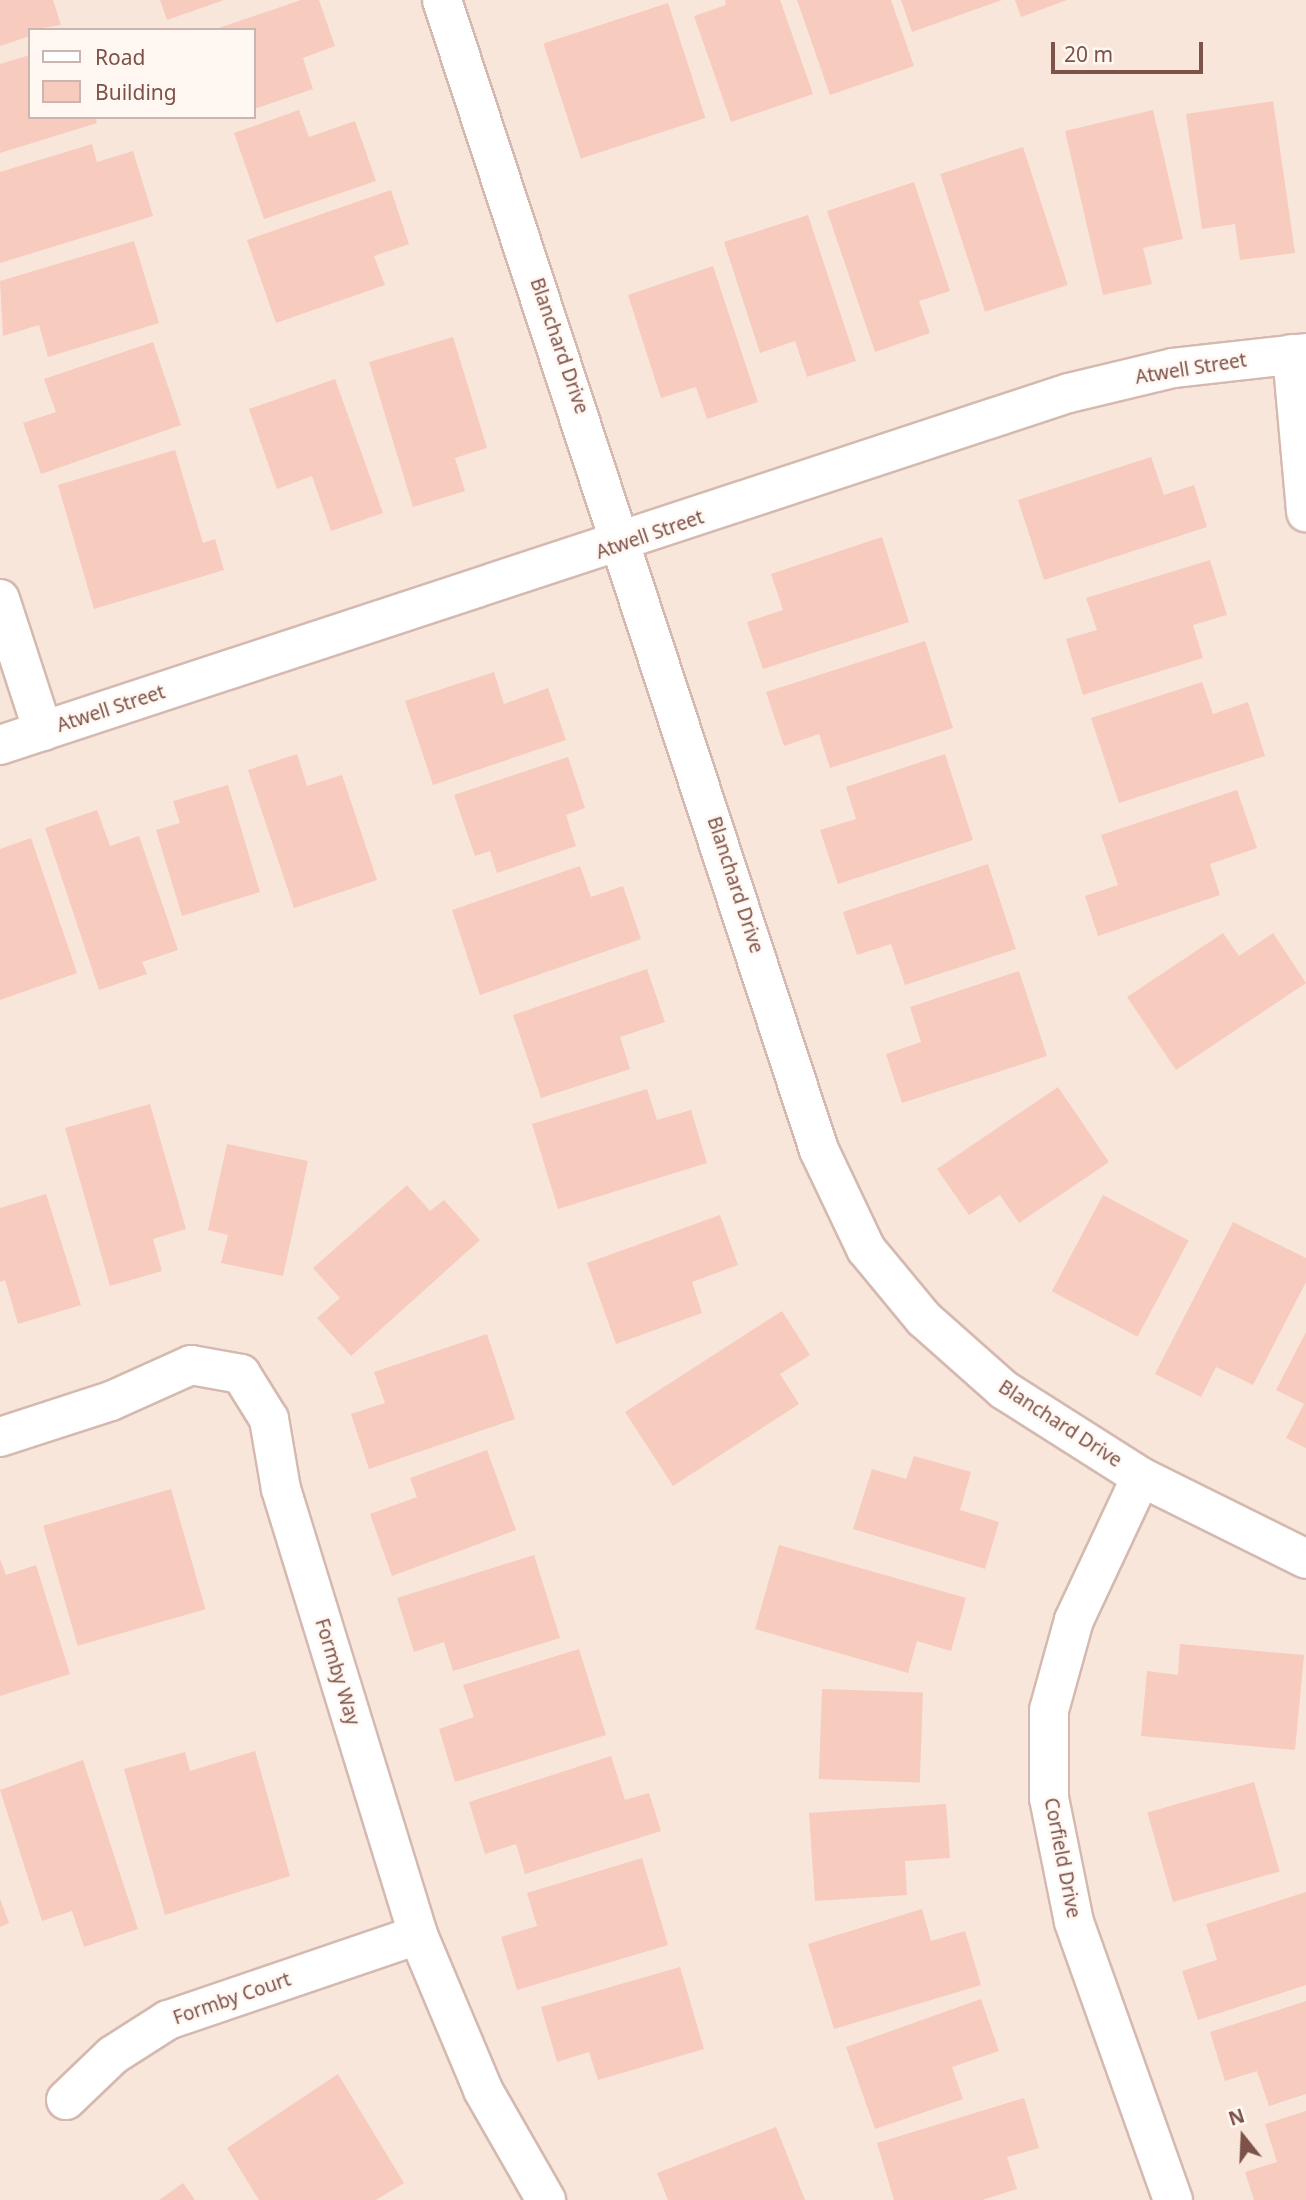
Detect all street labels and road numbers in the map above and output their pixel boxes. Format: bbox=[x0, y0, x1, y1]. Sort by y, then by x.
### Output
street label: Blanchard Drive bbox=[525, 275, 593, 417]
street label: Atwell Street bbox=[1134, 349, 1248, 389]
street label: Atwell Street bbox=[593, 506, 707, 564]
street label: Atwell Street bbox=[54, 681, 168, 737]
street label: Blanchard Drive bbox=[702, 814, 768, 956]
street label: Blanchard Drive bbox=[994, 1376, 1126, 1472]
street label: Formby Way bbox=[310, 1616, 364, 1728]
street label: Corfield Drive bbox=[1039, 1796, 1085, 1920]
street label: Formby Court bbox=[170, 1968, 294, 2030]

